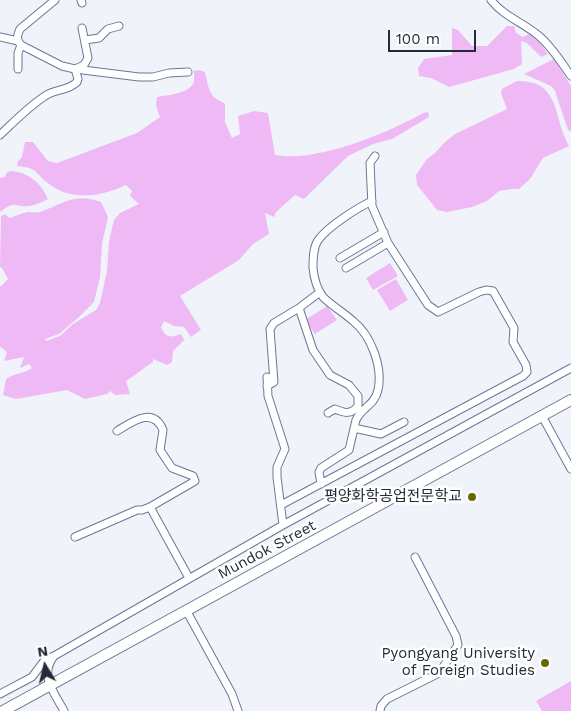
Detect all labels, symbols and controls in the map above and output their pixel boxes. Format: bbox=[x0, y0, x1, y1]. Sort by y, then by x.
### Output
scale bar bbox=[391, 20, 478, 52]
text: 100 m bbox=[396, 30, 440, 48]
place label: 평양화학공업전문학교 bbox=[324, 488, 462, 506]
marker: 평양화학공업전문학교 bbox=[466, 491, 478, 503]
street label: Mundok Street bbox=[215, 517, 319, 583]
north arrow bbox=[20, 641, 70, 691]
text: N bbox=[36, 642, 49, 660]
place label: Pyongyang University of Foreign Studies bbox=[381, 645, 535, 680]
marker: Pyongyang University of Foreign Studies bbox=[539, 657, 551, 669]

